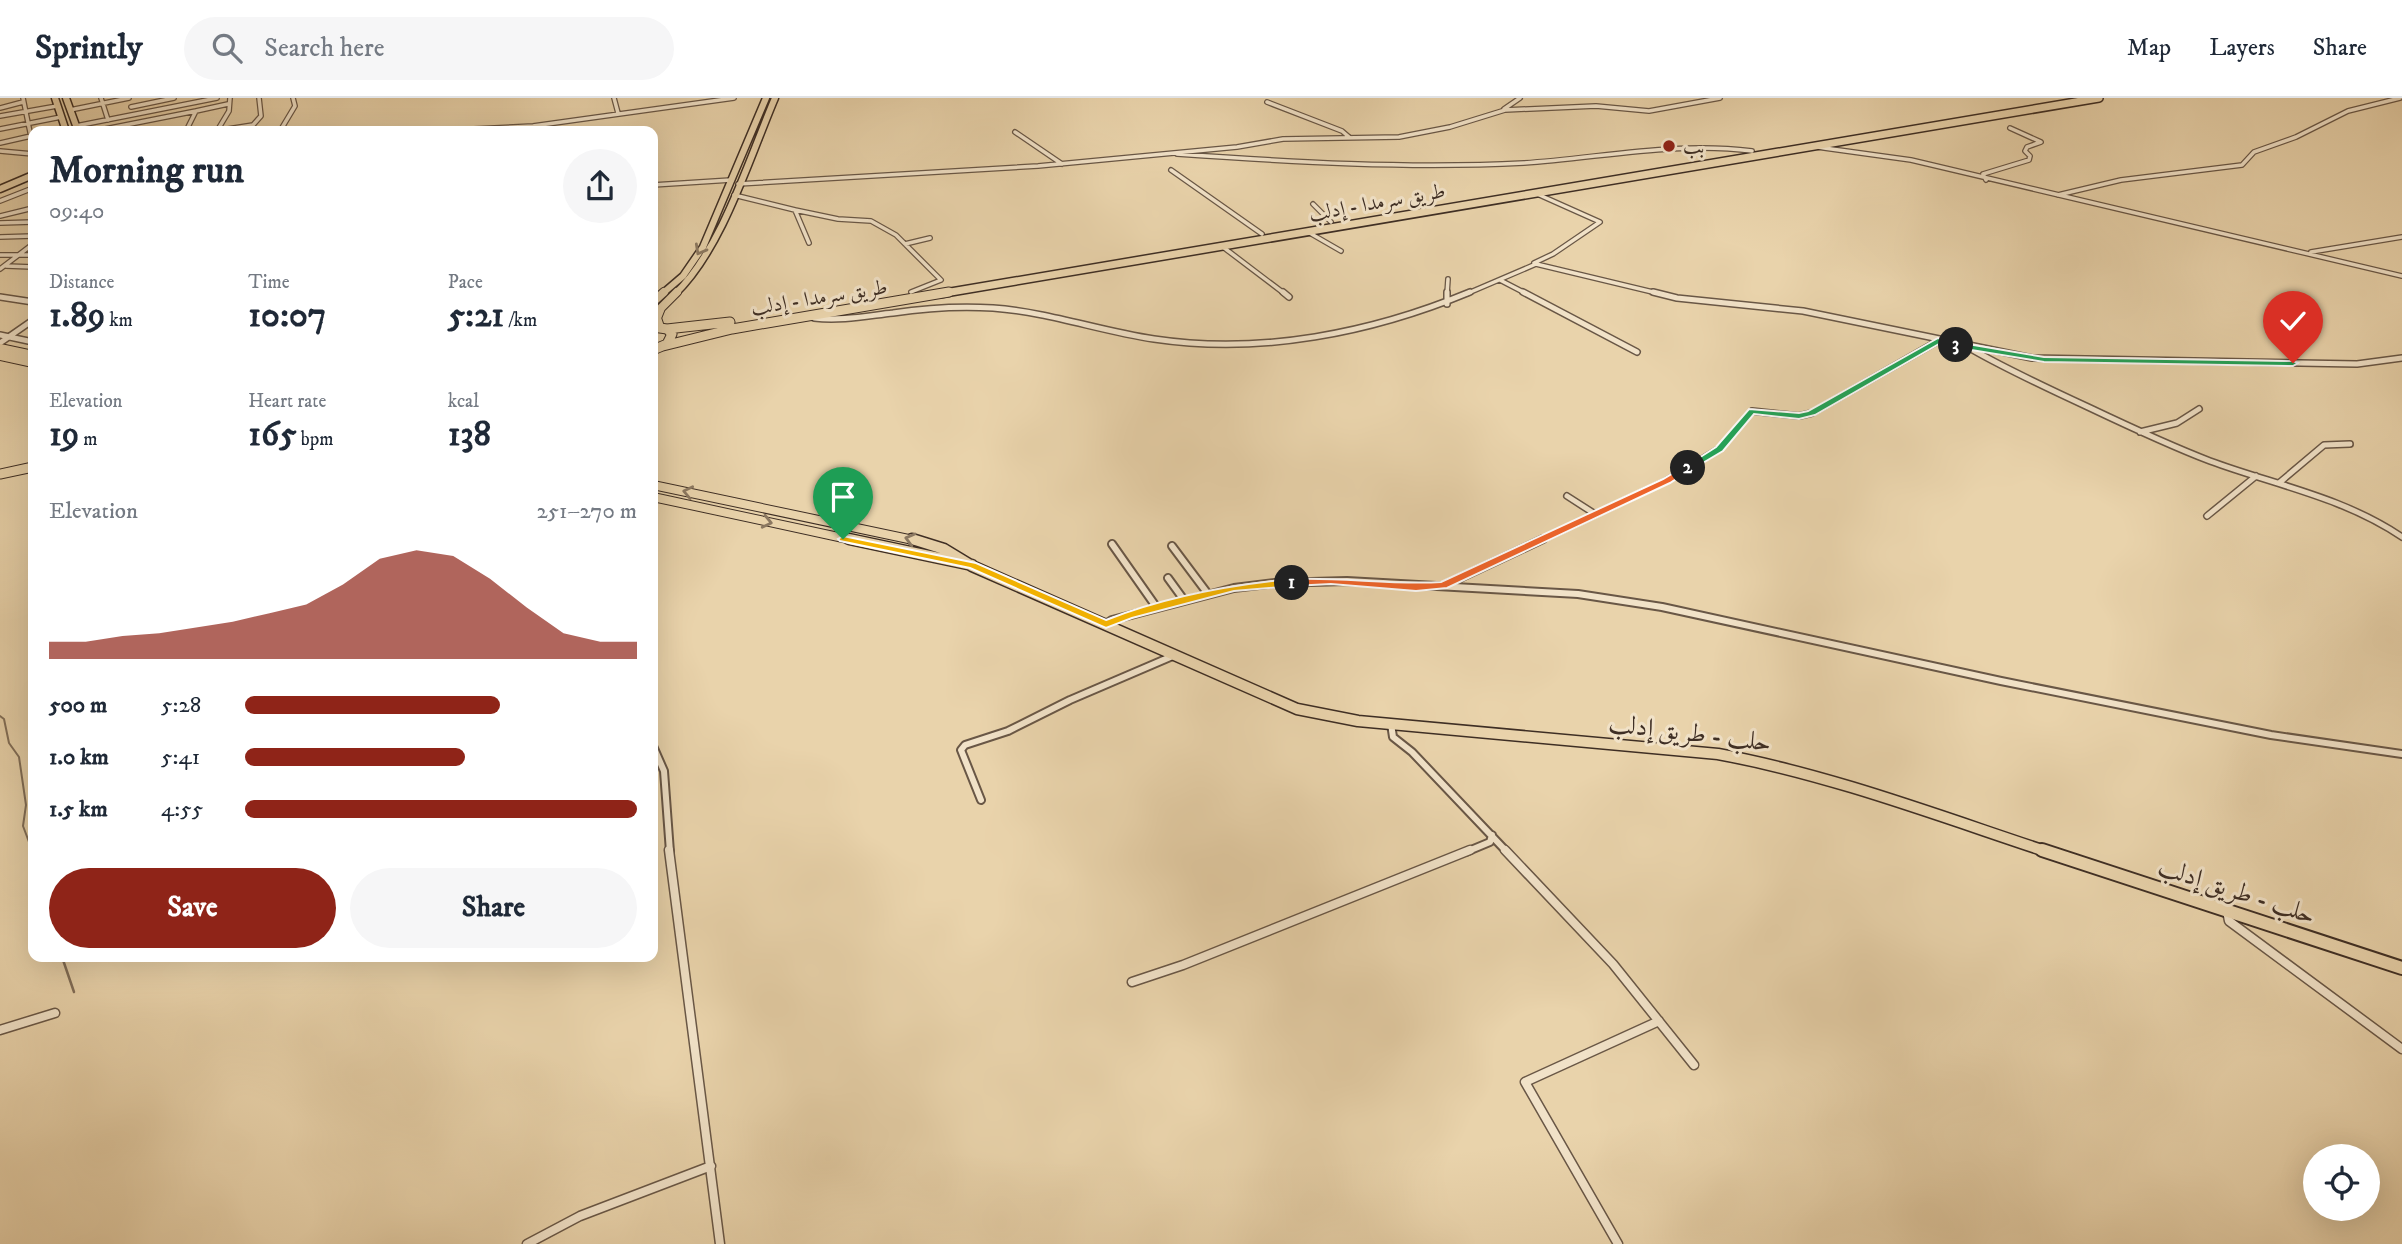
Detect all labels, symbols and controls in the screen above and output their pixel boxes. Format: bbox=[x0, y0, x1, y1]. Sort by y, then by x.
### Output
search box bbox=[184, 17, 674, 80]
text: Sprintly bbox=[35, 28, 142, 69]
icon: search bbox=[208, 29, 246, 67]
text: Search here bbox=[264, 32, 385, 65]
text: Map bbox=[2127, 33, 2171, 63]
text: Layers bbox=[2209, 33, 2275, 63]
text: Share bbox=[2313, 33, 2367, 63]
place label: بب bbox=[1683, 134, 1704, 160]
marker: بب bbox=[1661, 138, 1677, 154]
text: Morning run bbox=[49, 147, 244, 195]
button: share bbox=[563, 149, 637, 223]
street label: طريق سرمدا - إدلب bbox=[1307, 178, 1447, 228]
text: 09:40 bbox=[49, 197, 104, 226]
one-way arrow bbox=[695, 243, 708, 256]
text: Distance bbox=[49, 271, 114, 294]
text: Time bbox=[248, 271, 290, 294]
text: Pace bbox=[448, 271, 483, 294]
street label: طريق سرمدا - إدلب bbox=[749, 274, 889, 322]
pin bbox=[2263, 291, 2323, 363]
text: 1.89 bbox=[49, 294, 105, 338]
text: 10:07 bbox=[248, 294, 326, 338]
text: 5:21 bbox=[448, 294, 504, 338]
icon: check bbox=[2274, 302, 2312, 340]
text: km bbox=[105, 309, 133, 332]
text: /km bbox=[504, 309, 537, 332]
pin: 3 bbox=[1938, 328, 1974, 362]
text: 3 bbox=[1952, 333, 1959, 356]
text: Elevation bbox=[49, 390, 123, 413]
text: Heart rate bbox=[248, 390, 326, 413]
text: kcal bbox=[448, 390, 479, 413]
text: 19 bbox=[49, 413, 79, 457]
text: 165 bbox=[248, 413, 297, 457]
text: 138 bbox=[448, 413, 491, 457]
text: m bbox=[79, 428, 98, 451]
text: bpm bbox=[297, 428, 333, 451]
pin: 2 bbox=[1670, 450, 1706, 486]
text: 2 bbox=[1683, 456, 1692, 479]
pin bbox=[813, 467, 873, 539]
icon: arrive bbox=[824, 478, 862, 516]
one-way arrow bbox=[682, 486, 694, 501]
text: Elevation bbox=[49, 497, 138, 526]
text: 251–270 m bbox=[536, 497, 637, 526]
one-way arrow bbox=[761, 514, 773, 528]
one-way arrow bbox=[904, 533, 916, 547]
pin: 1 bbox=[1274, 566, 1310, 601]
text: 1 bbox=[1288, 571, 1295, 594]
text: 500 m bbox=[49, 691, 107, 720]
text: 5:28 bbox=[161, 691, 201, 720]
street label: حلب - طريق إدلب bbox=[1607, 707, 1773, 760]
text: 1.0 km bbox=[49, 743, 109, 772]
text: 5:41 bbox=[161, 743, 200, 772]
text: 1.5 km bbox=[49, 795, 108, 824]
text: 4:55 bbox=[161, 795, 203, 824]
street label: حلب - طريق إدلب bbox=[2154, 850, 2319, 932]
button: Save bbox=[49, 868, 336, 948]
button: Share bbox=[350, 868, 637, 948]
map controls bbox=[2303, 1144, 2380, 1221]
button: locate bbox=[2303, 1144, 2380, 1221]

